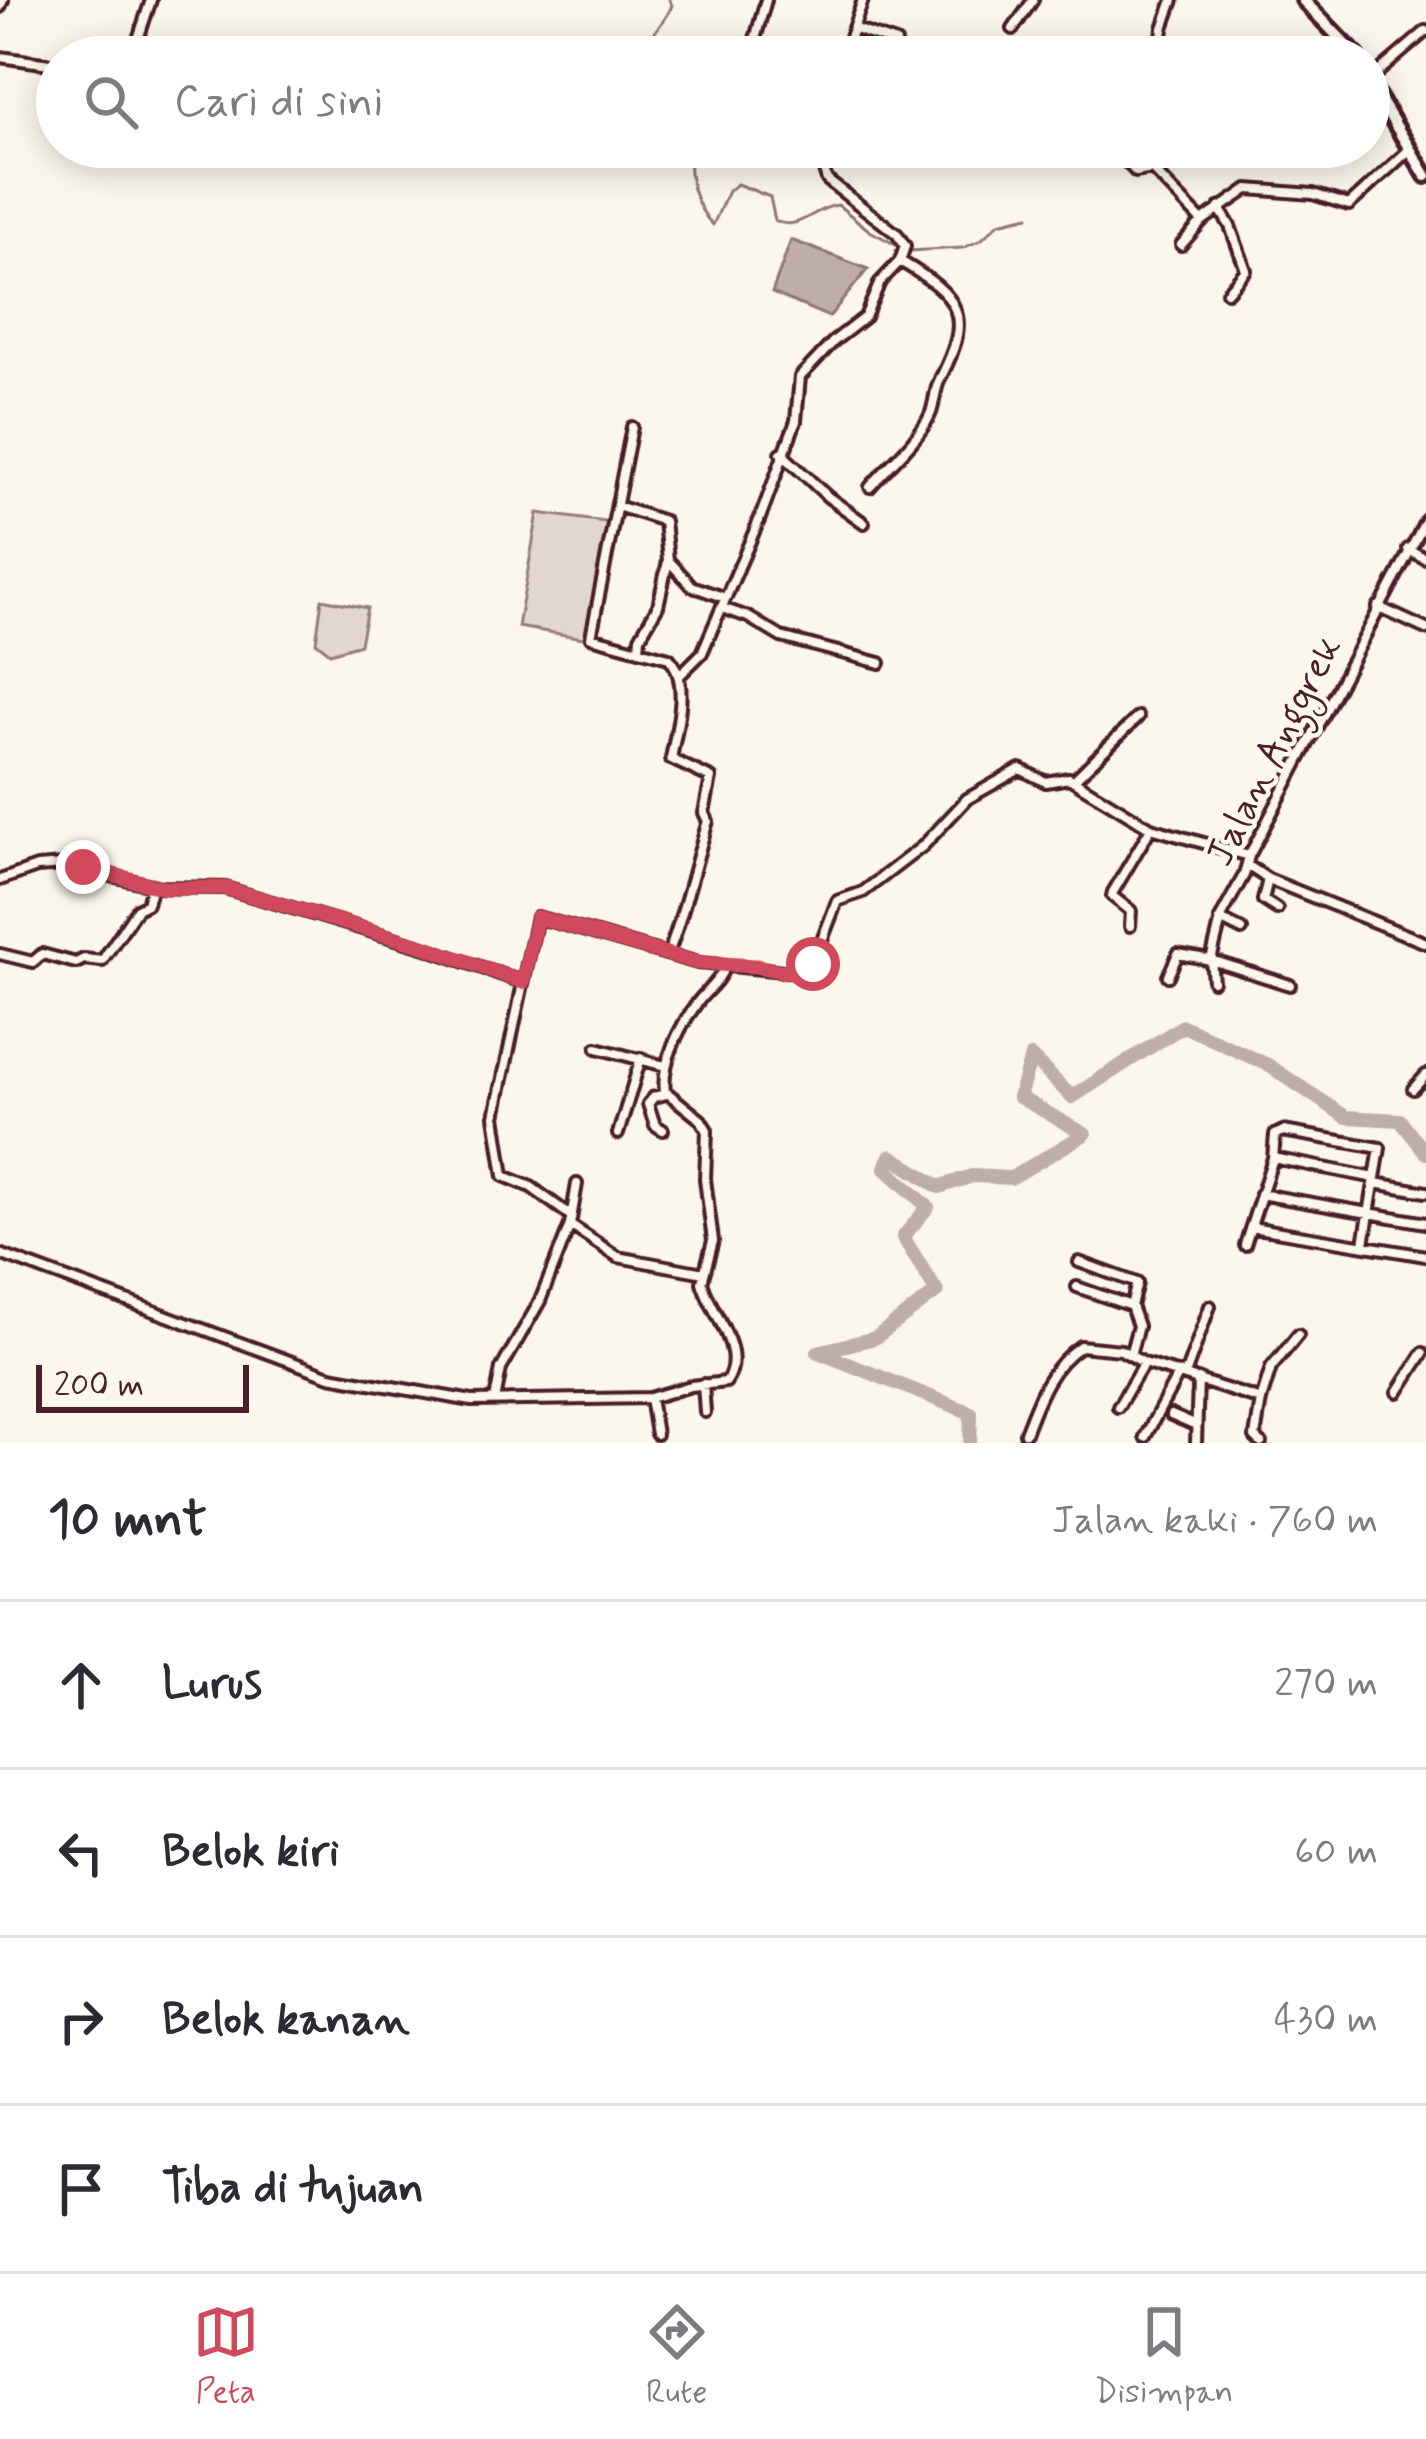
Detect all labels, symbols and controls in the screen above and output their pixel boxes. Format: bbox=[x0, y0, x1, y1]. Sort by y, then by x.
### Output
search box bbox=[36, 36, 1390, 168]
icon: search bbox=[78, 69, 144, 135]
text: Cari di sini bbox=[174, 73, 383, 132]
street label: Jalan Anggrek bbox=[1195, 628, 1358, 877]
route end bbox=[56, 840, 110, 894]
route start bbox=[786, 937, 840, 991]
scale bar bbox=[36, 1359, 249, 1412]
text: 200 m bbox=[54, 1364, 144, 1408]
text: 10 mnt bbox=[48, 1488, 207, 1554]
text: Jalan kaki · 760 m bbox=[1052, 1496, 1378, 1547]
icon: ahead bbox=[48, 1652, 114, 1718]
text: Lurus bbox=[162, 1655, 262, 1714]
text: 270 m bbox=[1274, 1659, 1378, 1710]
icon: left bbox=[48, 1820, 114, 1886]
text: Belok kiri bbox=[162, 1823, 339, 1882]
text: 60 m bbox=[1294, 1827, 1378, 1878]
icon: right bbox=[48, 1988, 114, 2054]
text: Belok kanan bbox=[162, 1991, 410, 2050]
text: 430 m bbox=[1274, 1995, 1378, 2046]
icon: arrive bbox=[48, 2156, 114, 2222]
text: Tiba di tujuan bbox=[162, 2159, 424, 2218]
tab: Peta bbox=[193, 2299, 259, 2415]
tab: Rute bbox=[644, 2299, 710, 2415]
tab: Disimpan bbox=[1095, 2299, 1233, 2415]

